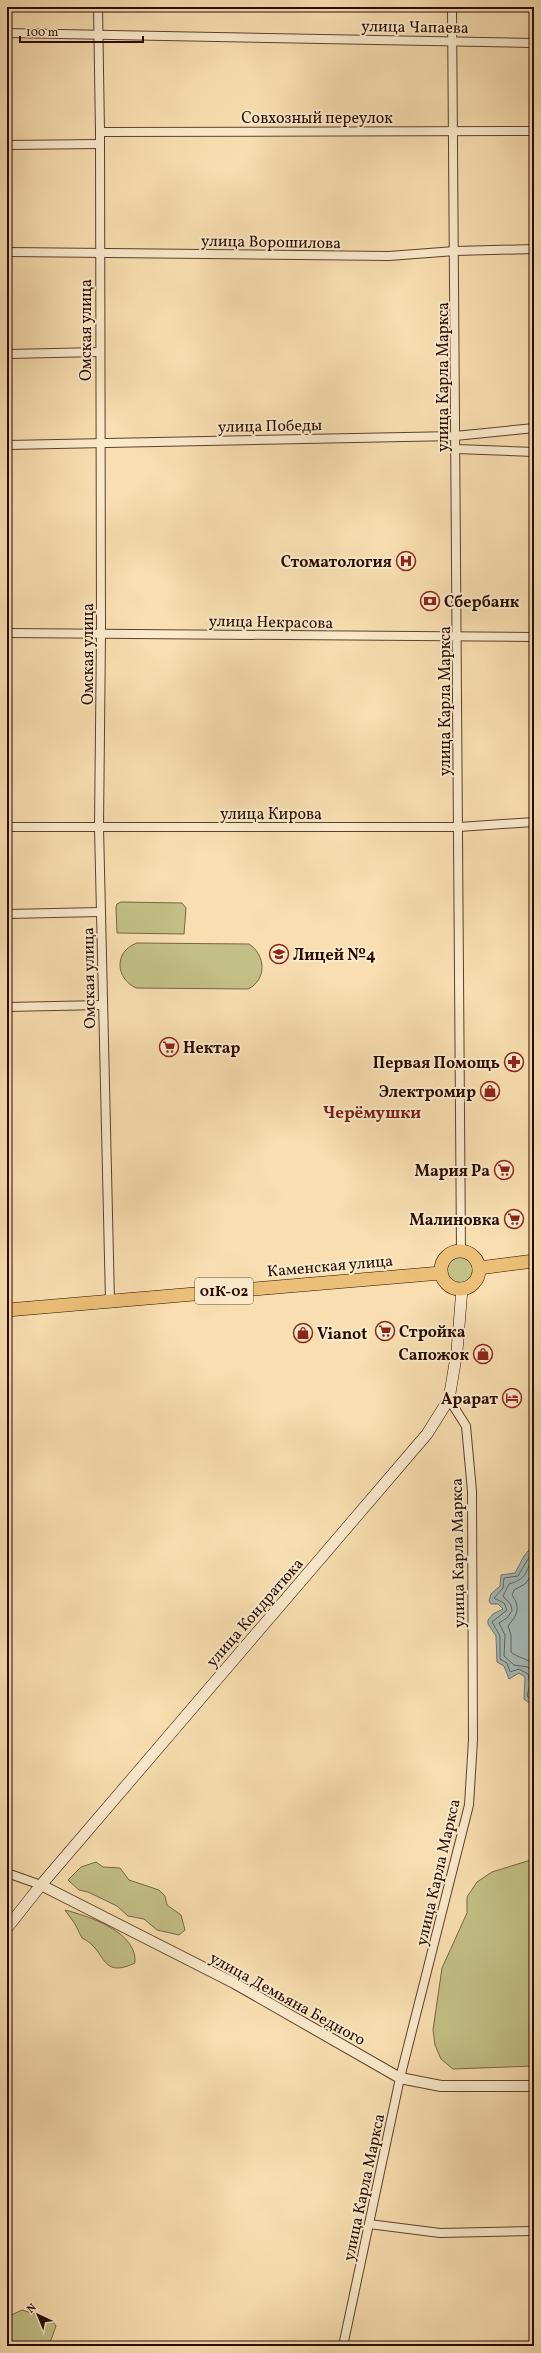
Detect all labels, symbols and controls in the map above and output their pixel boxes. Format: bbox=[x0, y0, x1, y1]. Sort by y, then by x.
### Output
street label: улица Чапаева bbox=[361, 16, 469, 40]
scale bar bbox=[20, 18, 143, 44]
text: 100 m bbox=[26, 25, 59, 41]
street label: Совхозный переулок bbox=[241, 108, 393, 130]
street label: улица Ворошилова bbox=[201, 231, 341, 255]
street label: Омская улица bbox=[76, 279, 98, 381]
street label: улица Карла Маркса bbox=[433, 302, 455, 452]
street label: улица Победы bbox=[218, 415, 322, 439]
hospital icon: Стоматология bbox=[395, 550, 417, 572]
place label: Стоматология bbox=[281, 552, 392, 574]
bank icon: Сбербанк bbox=[419, 590, 441, 612]
place label: Сбербанк bbox=[444, 592, 520, 614]
street label: Омская улица bbox=[78, 603, 100, 705]
street label: улица Некрасова bbox=[208, 611, 334, 635]
street label: улица Карла Маркса bbox=[435, 626, 457, 776]
street label: улица Кирова bbox=[220, 804, 322, 826]
street label: Омская улица bbox=[78, 927, 102, 1029]
school or university icon: Лицей №4 bbox=[268, 943, 290, 965]
place label: Лицей №4 bbox=[293, 945, 376, 967]
supermarket icon: Нектар bbox=[158, 1036, 180, 1058]
place label: Нектар bbox=[183, 1038, 240, 1060]
pharmacy icon: Первая Помощь bbox=[503, 1051, 525, 1073]
place label: Первая Помощь bbox=[373, 1053, 500, 1075]
shop icon: Электромир bbox=[479, 1080, 501, 1102]
place label: Электромир bbox=[379, 1082, 476, 1104]
district label: Черёмушки bbox=[323, 1102, 421, 1125]
supermarket icon: Мария Ра bbox=[493, 1159, 515, 1181]
place label: Мария Ра bbox=[414, 1161, 490, 1183]
supermarket icon: Малиновка bbox=[503, 1208, 525, 1230]
place label: Малиновка bbox=[409, 1210, 500, 1232]
street label: Каменская улица bbox=[266, 1251, 394, 1283]
road number: 01К-02 bbox=[195, 1278, 253, 1304]
supermarket icon: Стройка bbox=[374, 1320, 396, 1342]
shop icon: Vianot bbox=[292, 1322, 314, 1344]
place label: Стройка bbox=[399, 1322, 466, 1344]
place label: Vianot bbox=[317, 1324, 367, 1346]
shop icon: Сапожок bbox=[472, 1343, 494, 1365]
place label: Сапожок bbox=[398, 1345, 469, 1367]
hotel icon: Арарат bbox=[501, 1387, 523, 1409]
place label: Арарат bbox=[441, 1389, 498, 1411]
street label: улица Карла Маркса bbox=[447, 1478, 471, 1628]
street label: улица Кондратюка bbox=[202, 1554, 309, 1673]
street label: улица Карла Маркса bbox=[411, 1797, 467, 1948]
street label: улица Демьяна Бедного bbox=[205, 1948, 369, 2052]
street label: улица Карла Маркса bbox=[339, 2112, 391, 2263]
north arrow bbox=[18, 2295, 58, 2335]
text: N bbox=[24, 2301, 40, 2317]

